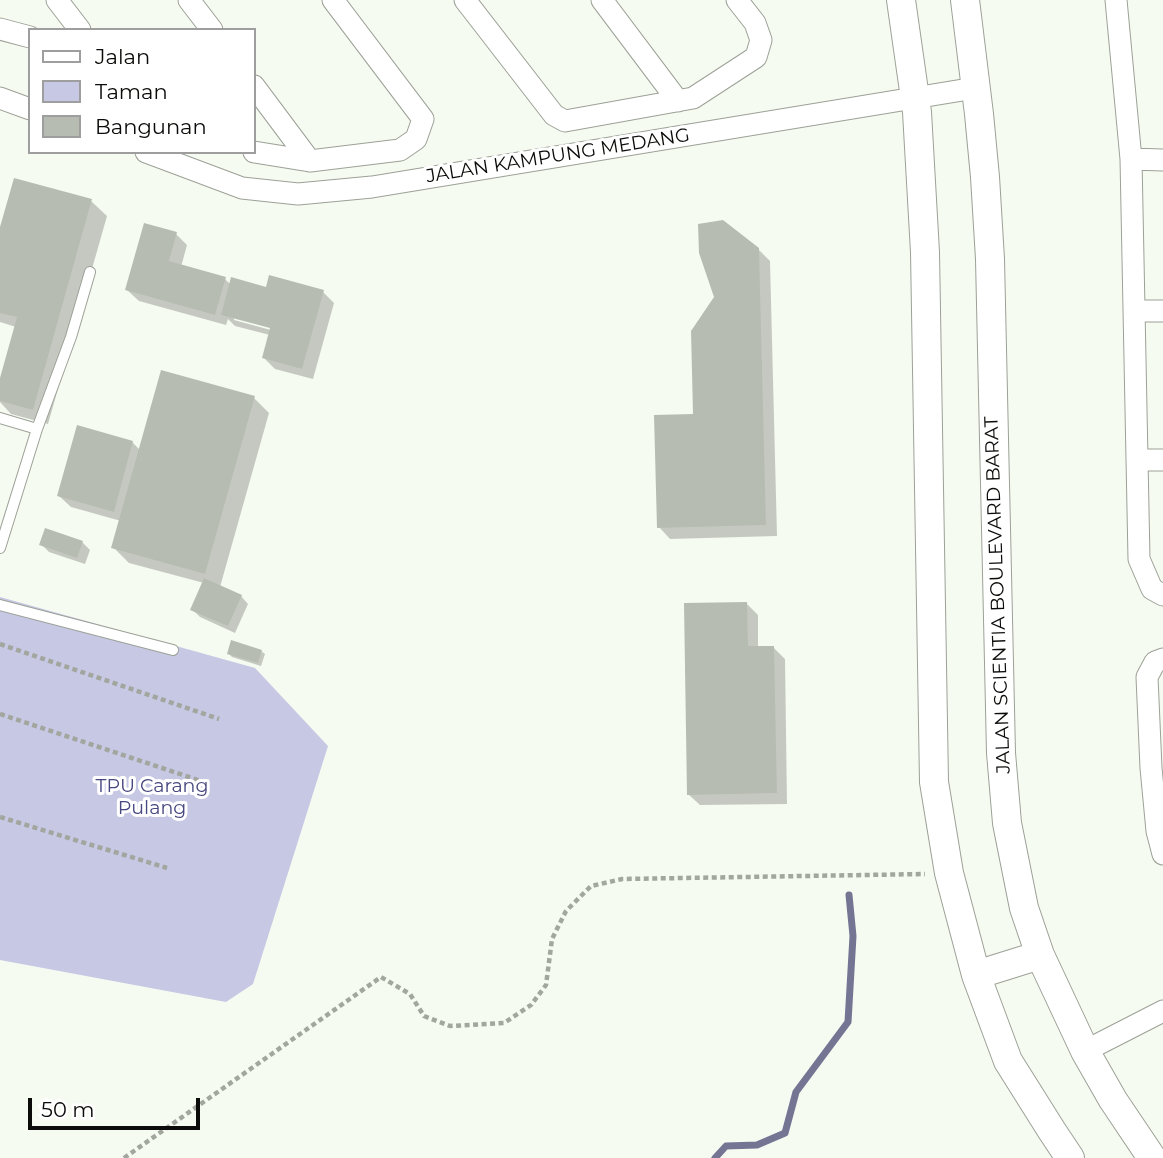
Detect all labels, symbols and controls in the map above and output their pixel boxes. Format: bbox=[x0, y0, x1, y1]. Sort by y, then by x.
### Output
legend bbox=[28, 28, 256, 154]
text: Jalan bbox=[95, 44, 150, 69]
text: Taman bbox=[95, 79, 168, 104]
text: Bangunan bbox=[95, 114, 207, 139]
street label: JALAN KAMPUNG MEDANG bbox=[425, 124, 691, 188]
street label: JALAN SCIENTIA BOULEVARD BARAT bbox=[980, 416, 1016, 774]
park label: TPU Carang Pulang bbox=[96, 775, 208, 819]
scale bar bbox=[32, 1084, 203, 1128]
text: 50 m bbox=[41, 1097, 95, 1122]

